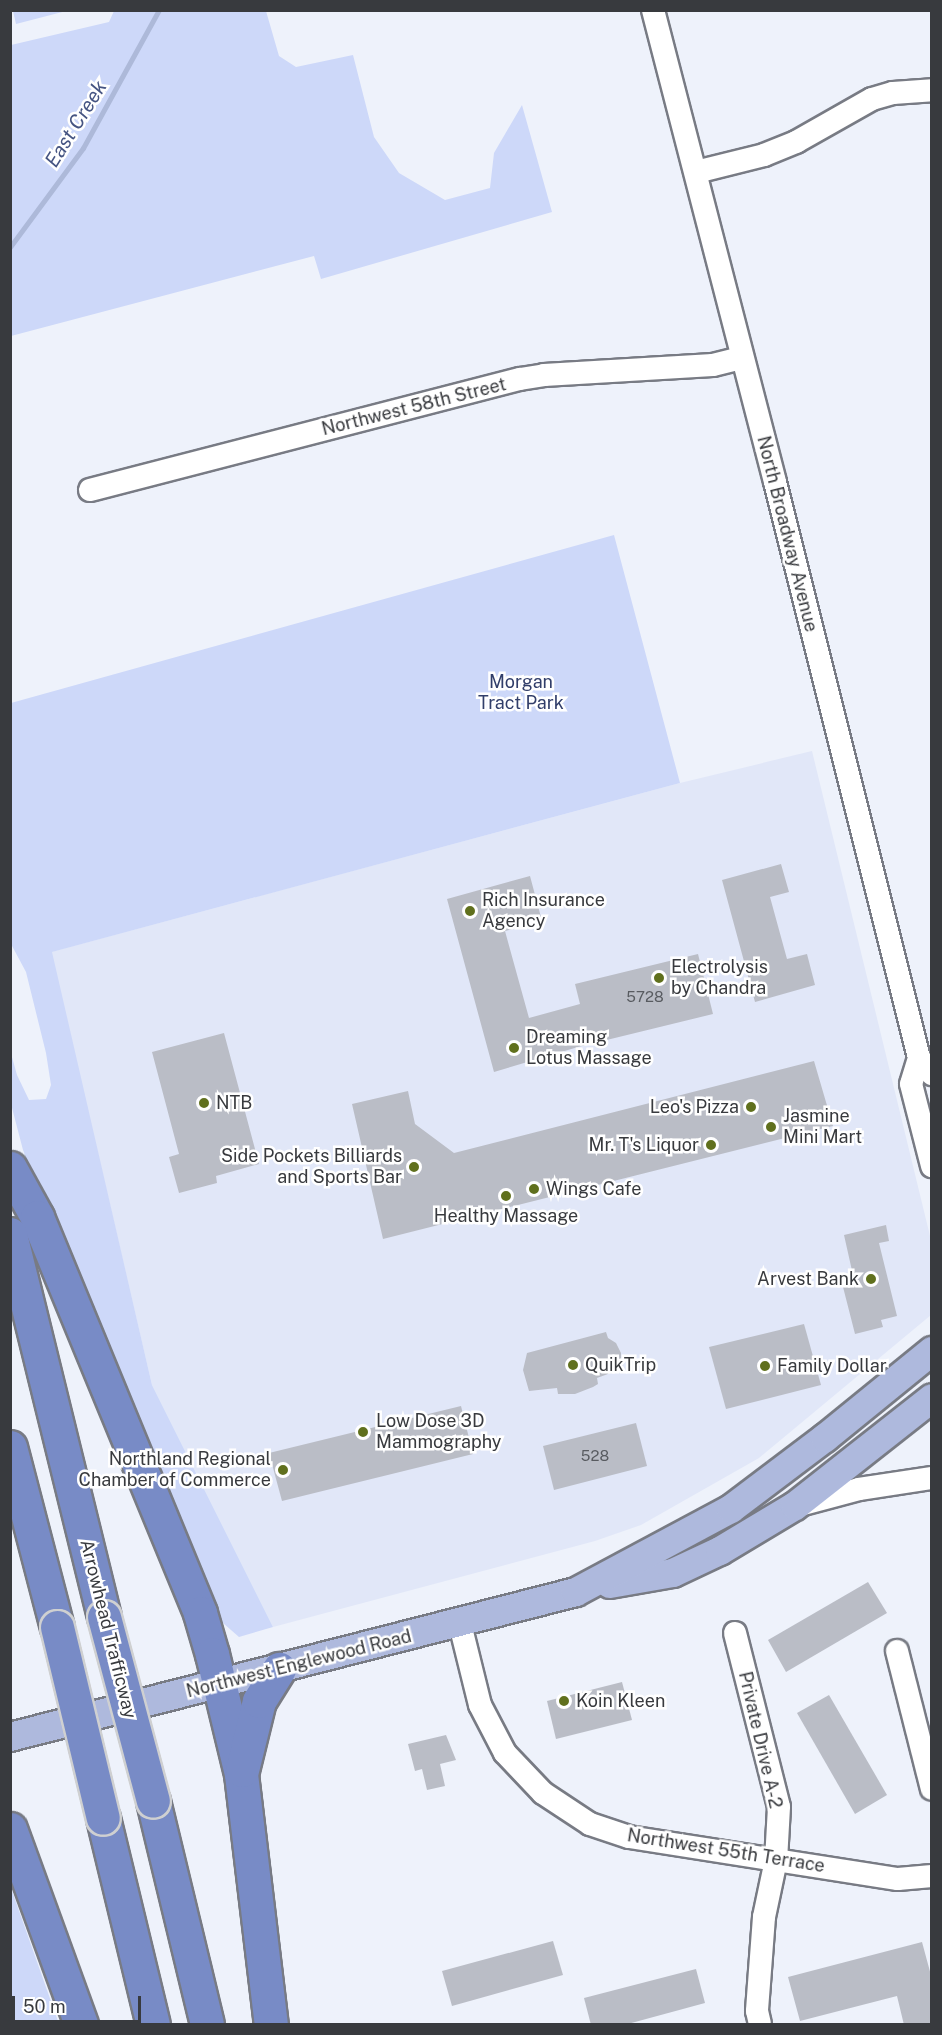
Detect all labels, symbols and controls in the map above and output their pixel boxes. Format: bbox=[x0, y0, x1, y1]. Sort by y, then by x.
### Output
water label: East Creek bbox=[40, 76, 112, 172]
street label: Northwest 58th Street bbox=[320, 374, 508, 440]
street label: North Broadway Avenue bbox=[752, 434, 822, 634]
park label: Morgan Tract Park bbox=[478, 672, 564, 714]
place label: Rich Insurance Agency bbox=[482, 890, 605, 932]
marker: Rich Insurance Agency bbox=[463, 904, 477, 918]
place label: Electrolysis by Chandra bbox=[671, 957, 768, 1000]
marker: Electrolysis by Chandra bbox=[652, 971, 666, 985]
house number: 5728 bbox=[626, 988, 664, 1006]
place label: Dreaming Lotus Massage bbox=[526, 1027, 652, 1070]
marker: Dreaming Lotus Massage bbox=[507, 1041, 521, 1055]
place label: NTB bbox=[216, 1092, 252, 1114]
marker: NTB bbox=[197, 1096, 211, 1110]
place label: Leo's Pizza bbox=[650, 1096, 739, 1118]
marker: Leo's Pizza bbox=[744, 1100, 758, 1114]
place label: Jasmine Mini Mart bbox=[783, 1106, 862, 1148]
marker: Jasmine Mini Mart bbox=[764, 1120, 778, 1134]
place label: Mr. T's Liquor bbox=[588, 1134, 699, 1156]
marker: Mr. T's Liquor bbox=[704, 1138, 718, 1152]
place label: Side Pockets Billiards and Sports Bar bbox=[221, 1146, 402, 1188]
marker: Side Pockets Billiards and Sports Bar bbox=[407, 1160, 421, 1174]
place label: Wings Cafe bbox=[546, 1178, 642, 1200]
marker: Wings Cafe bbox=[527, 1182, 541, 1196]
marker: Healthy Massage bbox=[499, 1189, 513, 1203]
place label: Healthy Massage bbox=[434, 1205, 578, 1227]
place label: Arvest Bank bbox=[757, 1268, 859, 1290]
marker: Arvest Bank bbox=[864, 1272, 878, 1286]
place label: QuikTrip bbox=[585, 1354, 656, 1376]
place label: Family Dollar bbox=[777, 1355, 887, 1377]
marker: QuikTrip bbox=[566, 1358, 580, 1372]
marker: Family Dollar bbox=[758, 1359, 772, 1373]
place label: Low Dose 3D Mammography bbox=[376, 1411, 501, 1454]
marker: Low Dose 3D Mammography bbox=[354, 1423, 372, 1441]
house number: 528 bbox=[581, 1447, 609, 1465]
place label: Northland Regional Chamber of Commerce bbox=[78, 1449, 271, 1492]
marker: Northland Regional Chamber of Commerce bbox=[276, 1463, 290, 1477]
street label: Arrowhead Trafficway bbox=[75, 1537, 141, 1721]
street label: Northwest Englewood Road bbox=[184, 1626, 414, 1702]
street label: Private Drive A-2 bbox=[734, 1669, 786, 1811]
place label: Koin Kleen bbox=[576, 1690, 665, 1712]
marker: Koin Kleen bbox=[557, 1694, 571, 1708]
street label: Northwest 55th Terrace bbox=[626, 1825, 826, 1877]
scale bar bbox=[15, 1984, 144, 2022]
text: 50 m bbox=[23, 1996, 66, 2017]

